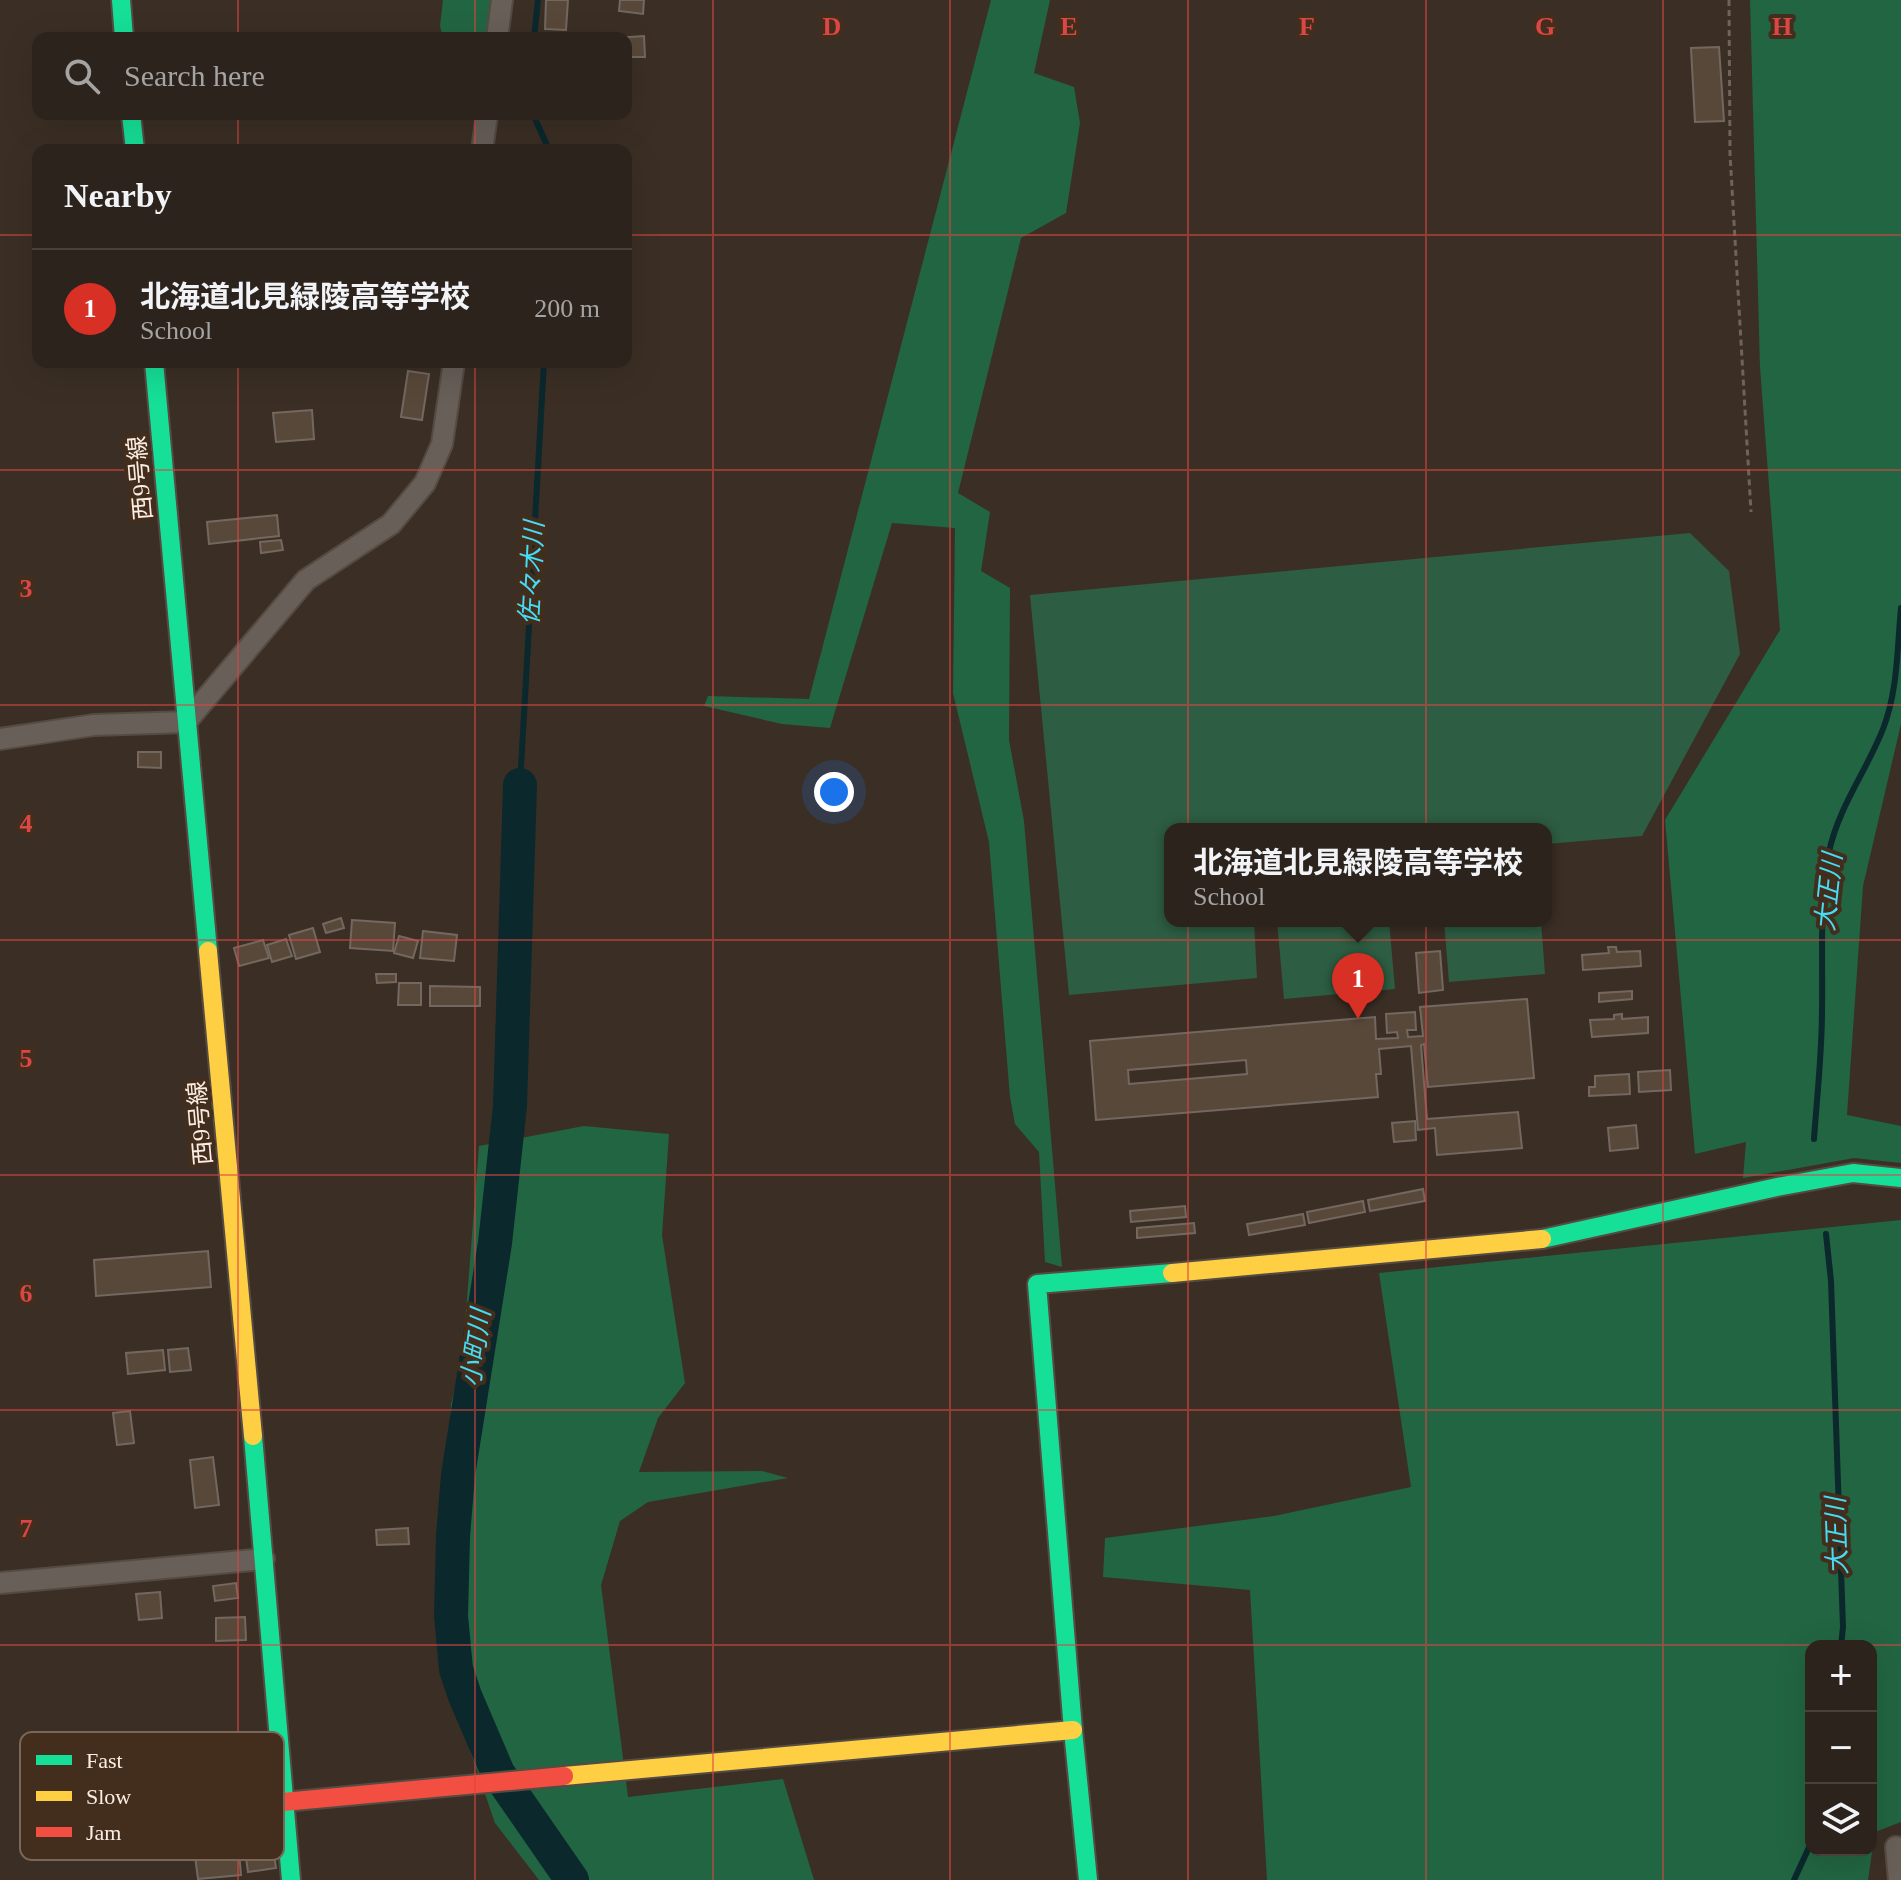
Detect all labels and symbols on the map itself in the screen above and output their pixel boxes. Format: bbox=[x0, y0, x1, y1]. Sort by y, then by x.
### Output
text: D bbox=[823, 12, 841, 41]
text: E bbox=[1060, 12, 1078, 41]
text: F bbox=[1299, 12, 1315, 41]
text: G bbox=[1535, 12, 1555, 41]
text: H bbox=[1772, 12, 1792, 41]
street label: 西9号線 bbox=[123, 435, 157, 521]
water label: 佐々木川 bbox=[515, 517, 549, 626]
text: 3 bbox=[20, 574, 33, 603]
your location bbox=[814, 772, 854, 812]
text: 4 bbox=[20, 809, 33, 838]
water label: 大正川 bbox=[1811, 849, 1848, 932]
pin: 1 bbox=[1332, 953, 1384, 1019]
text: 5 bbox=[20, 1044, 33, 1073]
street label: 西9号線 bbox=[183, 1080, 217, 1166]
text: 6 bbox=[20, 1279, 33, 1308]
water label: 小町川 bbox=[456, 1304, 496, 1389]
water label: 大正川 bbox=[1821, 1494, 1853, 1575]
text: 7 bbox=[20, 1514, 33, 1543]
legend bbox=[20, 1732, 284, 1860]
text: Fast bbox=[86, 1748, 123, 1773]
text: Slow bbox=[86, 1784, 131, 1809]
text: Jam bbox=[86, 1820, 121, 1845]

